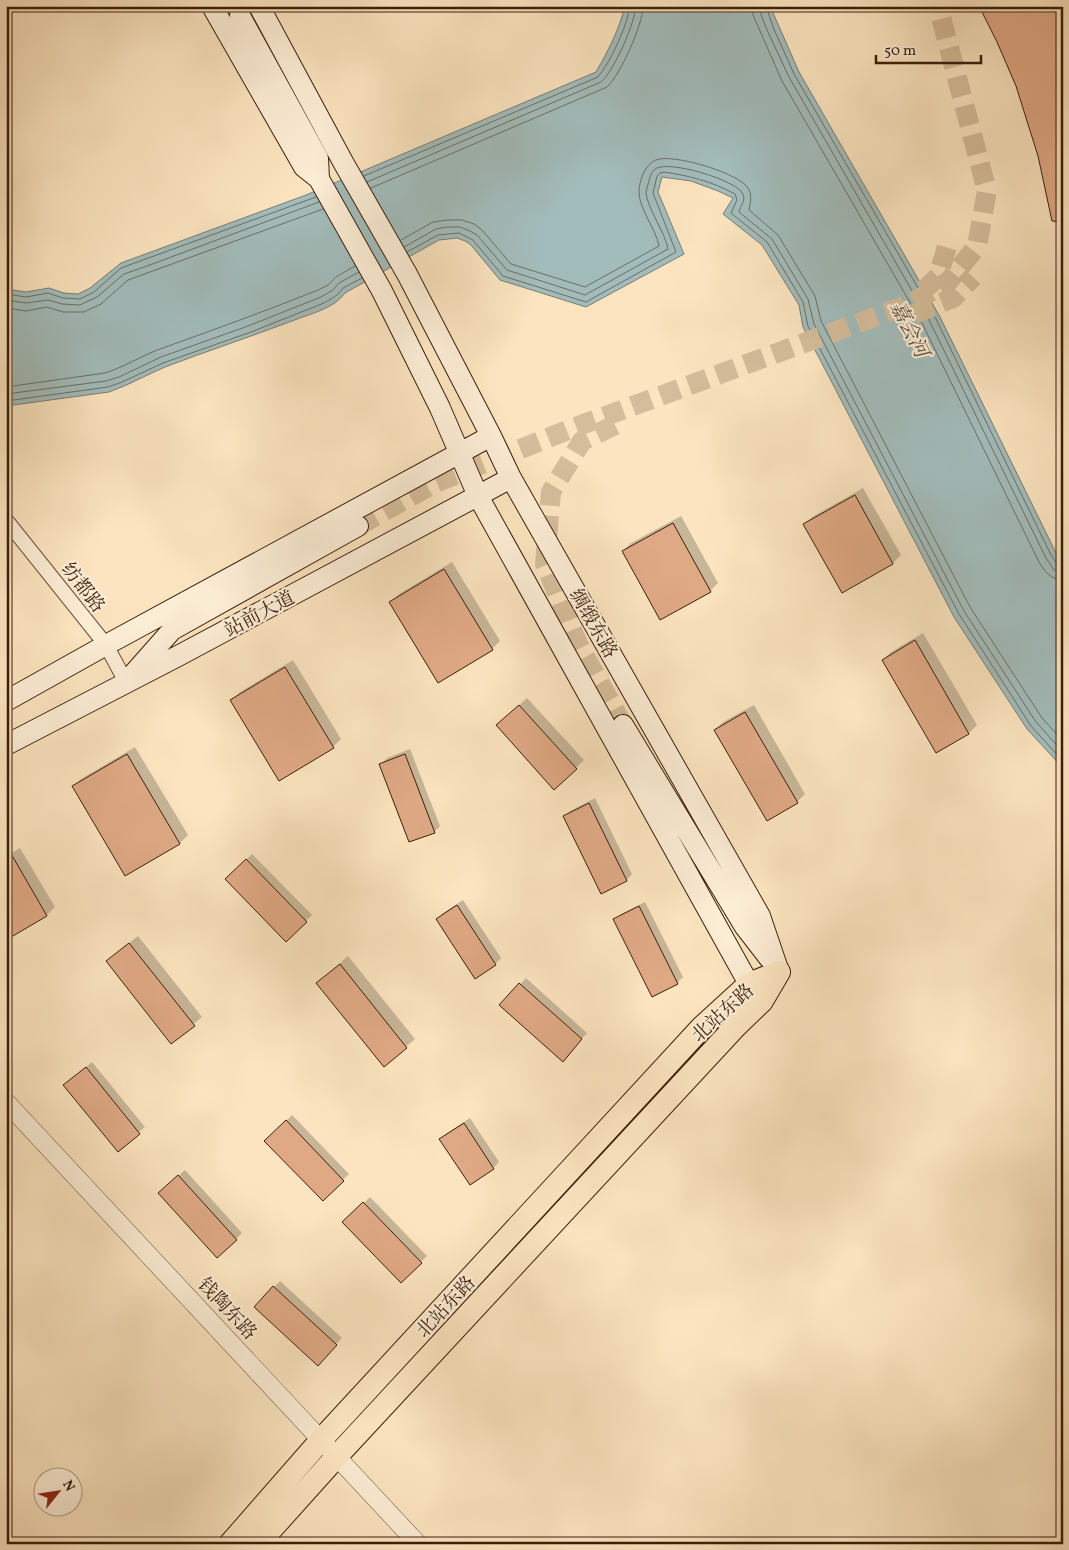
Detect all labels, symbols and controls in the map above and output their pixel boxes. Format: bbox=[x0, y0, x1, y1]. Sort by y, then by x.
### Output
scale bar bbox=[876, 32, 982, 64]
text: 50 m bbox=[884, 41, 916, 62]
water label: 嘉会河 bbox=[882, 297, 936, 366]
street label: 纺都路 bbox=[55, 558, 110, 619]
street label: 站前大道 bbox=[220, 585, 300, 644]
street label: 绸缎东路 bbox=[562, 585, 623, 663]
street label: 北站东路 bbox=[686, 978, 760, 1049]
street label: 北站东路 bbox=[411, 1271, 482, 1344]
street label: 钱陶东路 bbox=[191, 1273, 262, 1346]
north arrow bbox=[32, 1468, 82, 1518]
text: N bbox=[57, 1477, 79, 1495]

